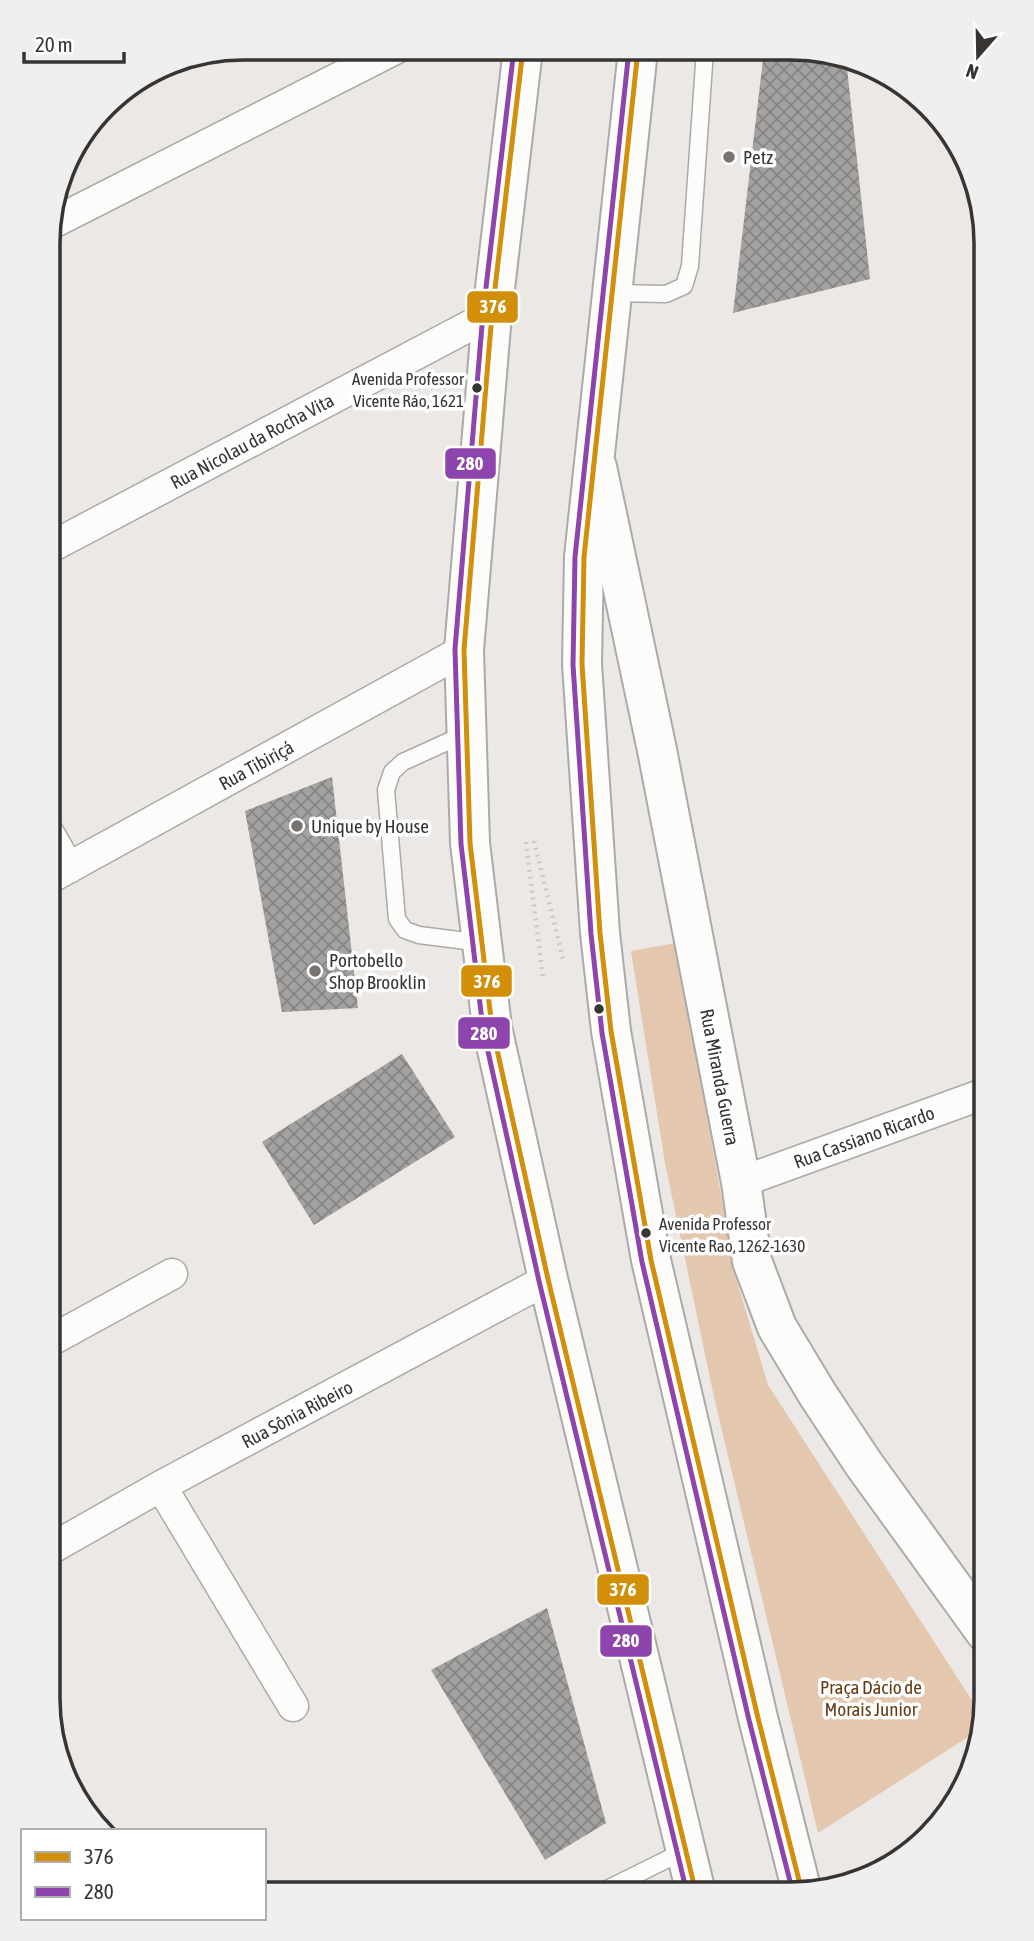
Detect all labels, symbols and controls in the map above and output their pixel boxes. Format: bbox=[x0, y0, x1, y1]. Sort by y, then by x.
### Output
scale bar bbox=[24, 21, 124, 65]
north arrow bbox=[943, 21, 1013, 91]
text: 20 m bbox=[35, 32, 73, 56]
text: N bbox=[963, 60, 981, 84]
place label: Petz bbox=[743, 146, 773, 168]
marker: Petz bbox=[721, 149, 737, 165]
line badge: 376 bbox=[466, 290, 519, 324]
text: 376 bbox=[480, 295, 506, 317]
place label: Avenida Professor Vicente Ráo, 1621 bbox=[352, 369, 465, 411]
marker: Avenida Professor Vicente Ráo, 1621 bbox=[470, 381, 484, 395]
street label: Rua Nicolau da Rocha Vita bbox=[167, 389, 337, 493]
line badge: 280 bbox=[444, 447, 497, 480]
text: 280 bbox=[457, 452, 483, 474]
street label: Rua Tibiriçá bbox=[215, 736, 297, 794]
place label: Unique by House bbox=[311, 815, 429, 837]
marker: Unique by House bbox=[289, 818, 305, 834]
place label: Portobello Shop Brooklin bbox=[329, 949, 426, 993]
marker: Portobello Shop Brooklin bbox=[307, 963, 323, 979]
line badge: 376 bbox=[460, 964, 513, 998]
text: 376 bbox=[474, 970, 500, 992]
unlabelled marker bbox=[592, 1002, 606, 1016]
street label: Rua Miranda Guerra bbox=[696, 1007, 744, 1147]
line badge: 280 bbox=[457, 1016, 511, 1050]
text: 280 bbox=[471, 1022, 497, 1044]
street label: Rua Cassiano Ricardo bbox=[791, 1101, 937, 1173]
place label: Avenida Professor Vicente Rao, 1262-1630 bbox=[659, 1214, 805, 1256]
marker: Avenida Professor Vicente Rao, 1262-1630 bbox=[639, 1226, 653, 1240]
street label: Rua Sônia Ribeiro bbox=[238, 1376, 356, 1452]
line badge: 376 bbox=[596, 1573, 650, 1606]
text: 376 bbox=[610, 1578, 636, 1600]
line badge: 280 bbox=[599, 1624, 653, 1658]
text: 280 bbox=[613, 1629, 639, 1651]
park label: Praça Dácio de Morais Junior bbox=[820, 1676, 922, 1720]
legend bbox=[21, 1829, 266, 1920]
text: 376 bbox=[84, 1844, 114, 1868]
text: 280 bbox=[84, 1879, 114, 1903]

